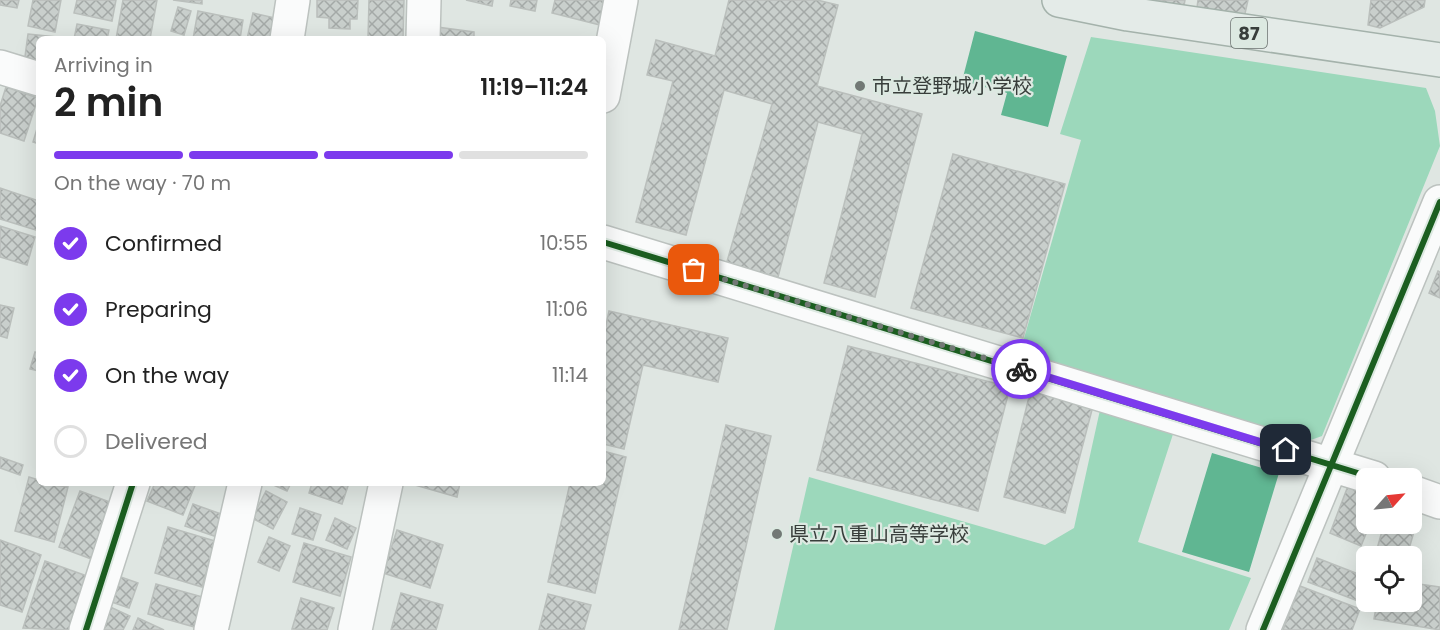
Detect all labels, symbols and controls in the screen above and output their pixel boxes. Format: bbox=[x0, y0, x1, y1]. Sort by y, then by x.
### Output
road number: 87 bbox=[1231, 18, 1267, 48]
text: Arriving in bbox=[54, 51, 153, 79]
text: 11:19–11:24 bbox=[480, 72, 588, 103]
place label: 市立登野城小学校 bbox=[872, 72, 1032, 100]
text: 2 min bbox=[54, 75, 163, 130]
marker: 市立登野城小学校 bbox=[853, 79, 867, 93]
text: On the way · 70 m bbox=[54, 169, 231, 197]
icon: check bbox=[54, 227, 87, 260]
text: Confirmed bbox=[105, 228, 222, 259]
text: 10:55 bbox=[540, 229, 588, 257]
pin bbox=[668, 244, 719, 295]
icon: bag bbox=[677, 253, 710, 286]
icon: check bbox=[54, 293, 87, 326]
text: Preparing bbox=[105, 294, 212, 325]
text: 11:06 bbox=[546, 295, 588, 323]
courier bbox=[991, 339, 1051, 399]
icon: bike bbox=[1005, 353, 1038, 386]
icon: check bbox=[54, 359, 87, 392]
text: On the way bbox=[105, 360, 229, 391]
text: 11:14 bbox=[552, 361, 588, 389]
pin bbox=[1260, 424, 1311, 475]
text: Delivered bbox=[105, 426, 208, 457]
icon: home bbox=[1269, 433, 1302, 466]
north arrow bbox=[1356, 468, 1422, 534]
map controls bbox=[1356, 468, 1422, 612]
place label: 県立八重山高等学校 bbox=[789, 520, 969, 548]
marker: 県立八重山高等学校 bbox=[770, 527, 784, 541]
button: locate bbox=[1356, 546, 1422, 612]

